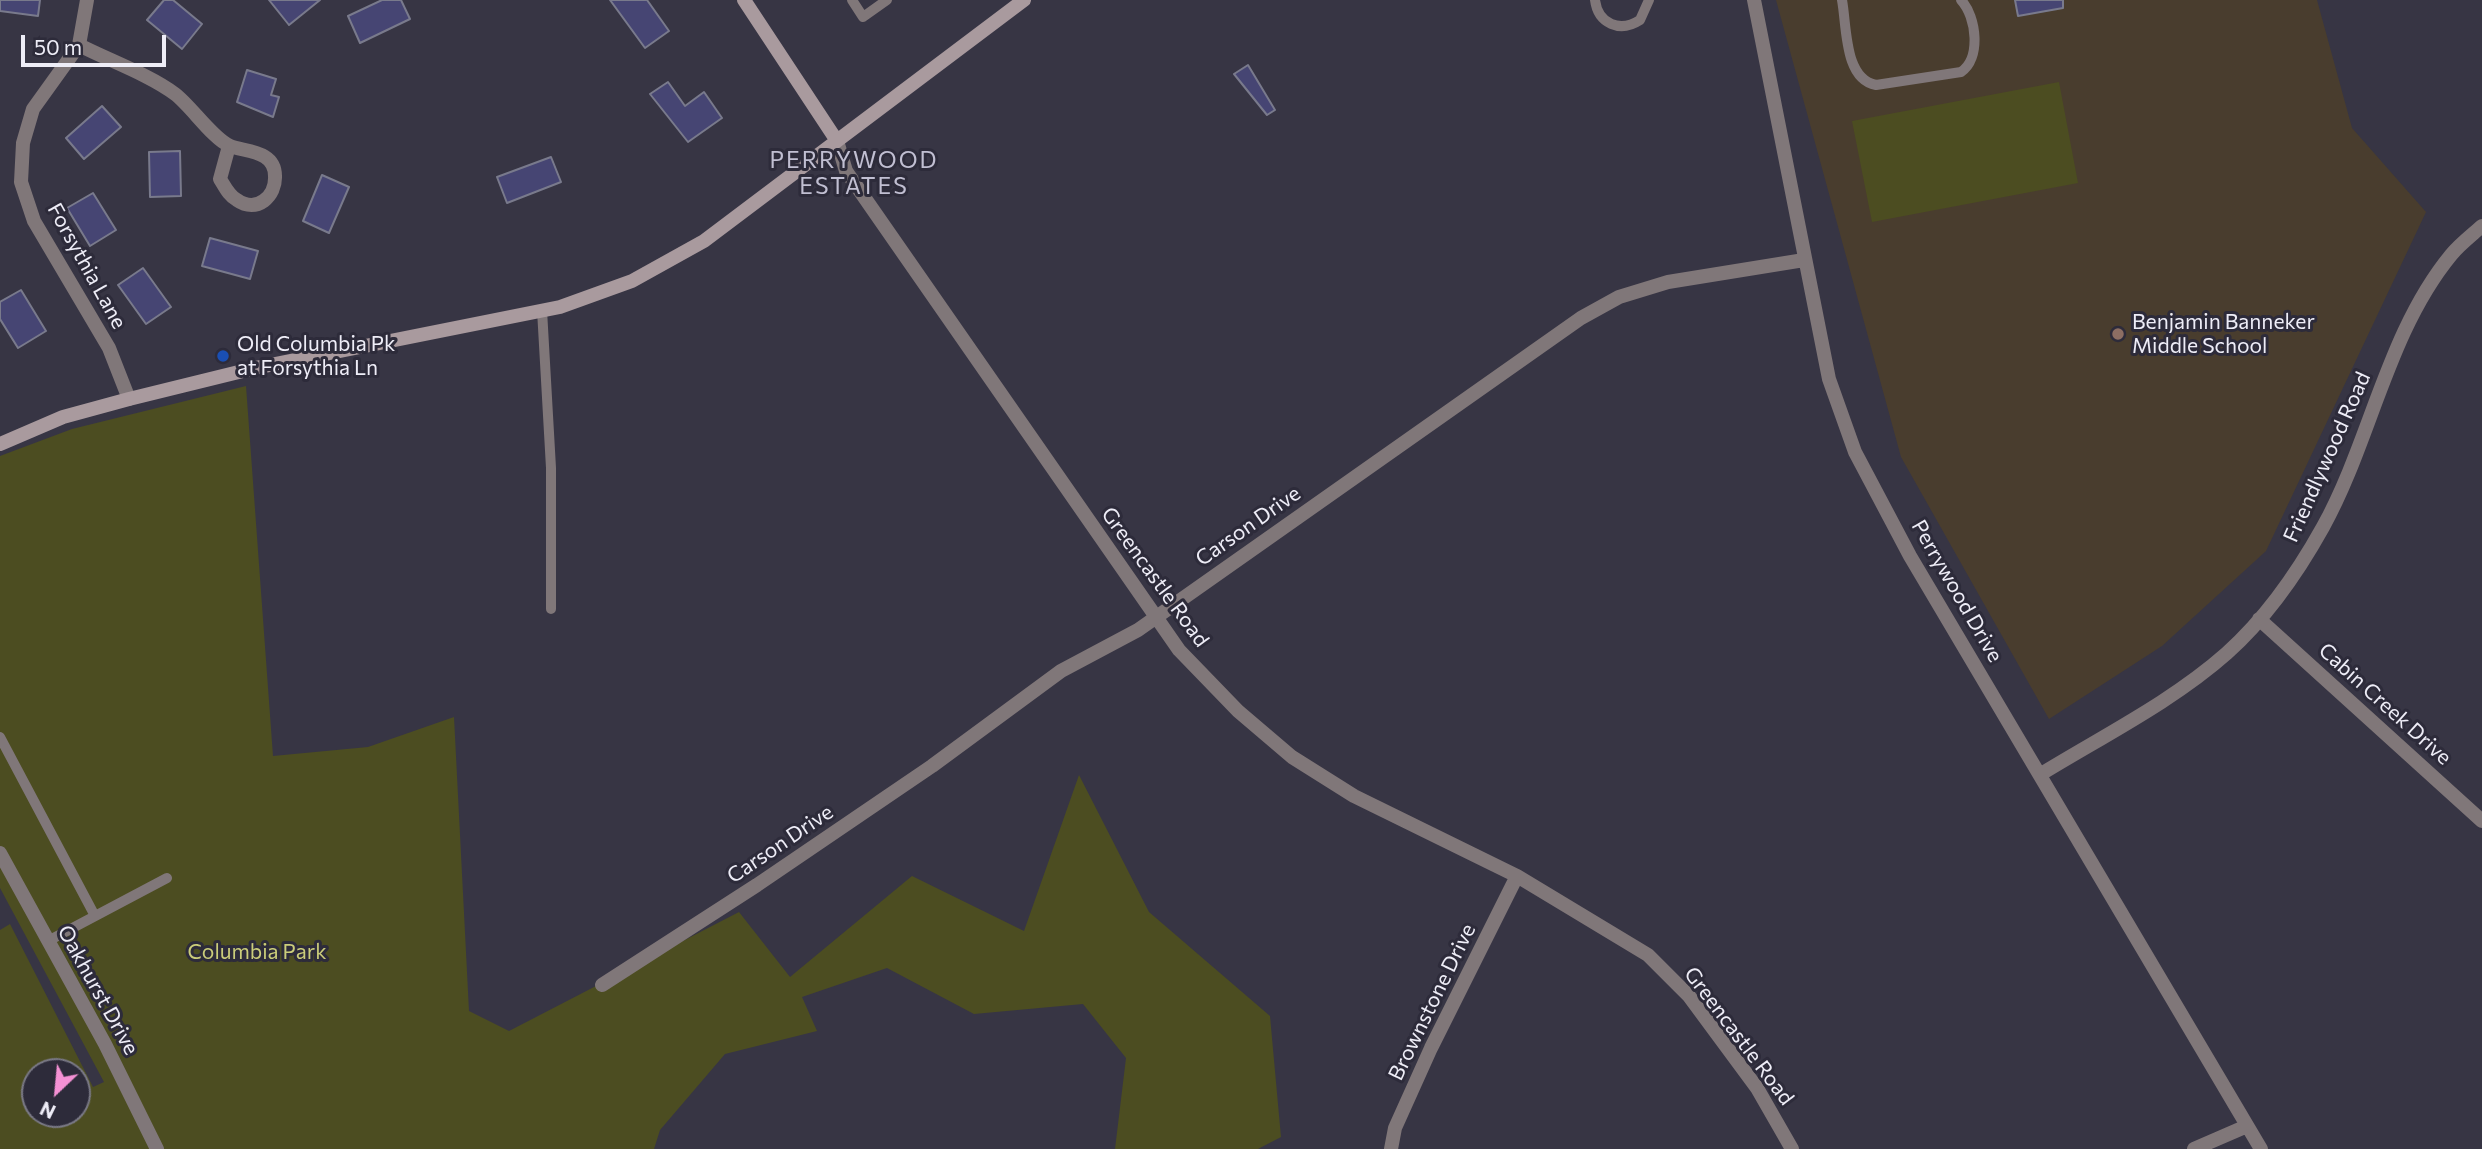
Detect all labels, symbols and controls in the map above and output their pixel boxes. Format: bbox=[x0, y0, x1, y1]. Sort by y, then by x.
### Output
scale bar bbox=[24, 21, 170, 65]
text: 50 m bbox=[34, 34, 82, 59]
district label: PERRYWOOD ESTATES bbox=[771, 146, 937, 200]
street label: Forsythia Lane bbox=[42, 199, 132, 333]
place label: Benjamin Banneker Middle School bbox=[2132, 309, 2315, 359]
marker: Benjamin Banneker Middle School bbox=[2110, 326, 2126, 342]
place label: Old Columbia Pk at Forsythia Ln bbox=[237, 331, 395, 381]
marker: Old Columbia Pk at Forsythia Ln bbox=[215, 348, 231, 364]
street label: Friendlywood Road bbox=[2278, 368, 2376, 546]
street label: Carson Drive bbox=[1191, 481, 1305, 571]
street label: Greencastle Road bbox=[1096, 502, 1214, 652]
street label: Perrywood Drive bbox=[1906, 515, 2008, 667]
street label: Cabin Creek Drive bbox=[2313, 638, 2457, 770]
street label: Carson Drive bbox=[722, 799, 838, 889]
street label: Brownstone Drive bbox=[1383, 920, 1481, 1084]
street label: Oakhurst Drive bbox=[52, 921, 144, 1059]
park label: Columbia Park bbox=[187, 939, 327, 965]
street label: Greencastle Road bbox=[1679, 962, 1799, 1110]
north arrow bbox=[21, 1058, 91, 1128]
text: N bbox=[36, 1097, 59, 1124]

